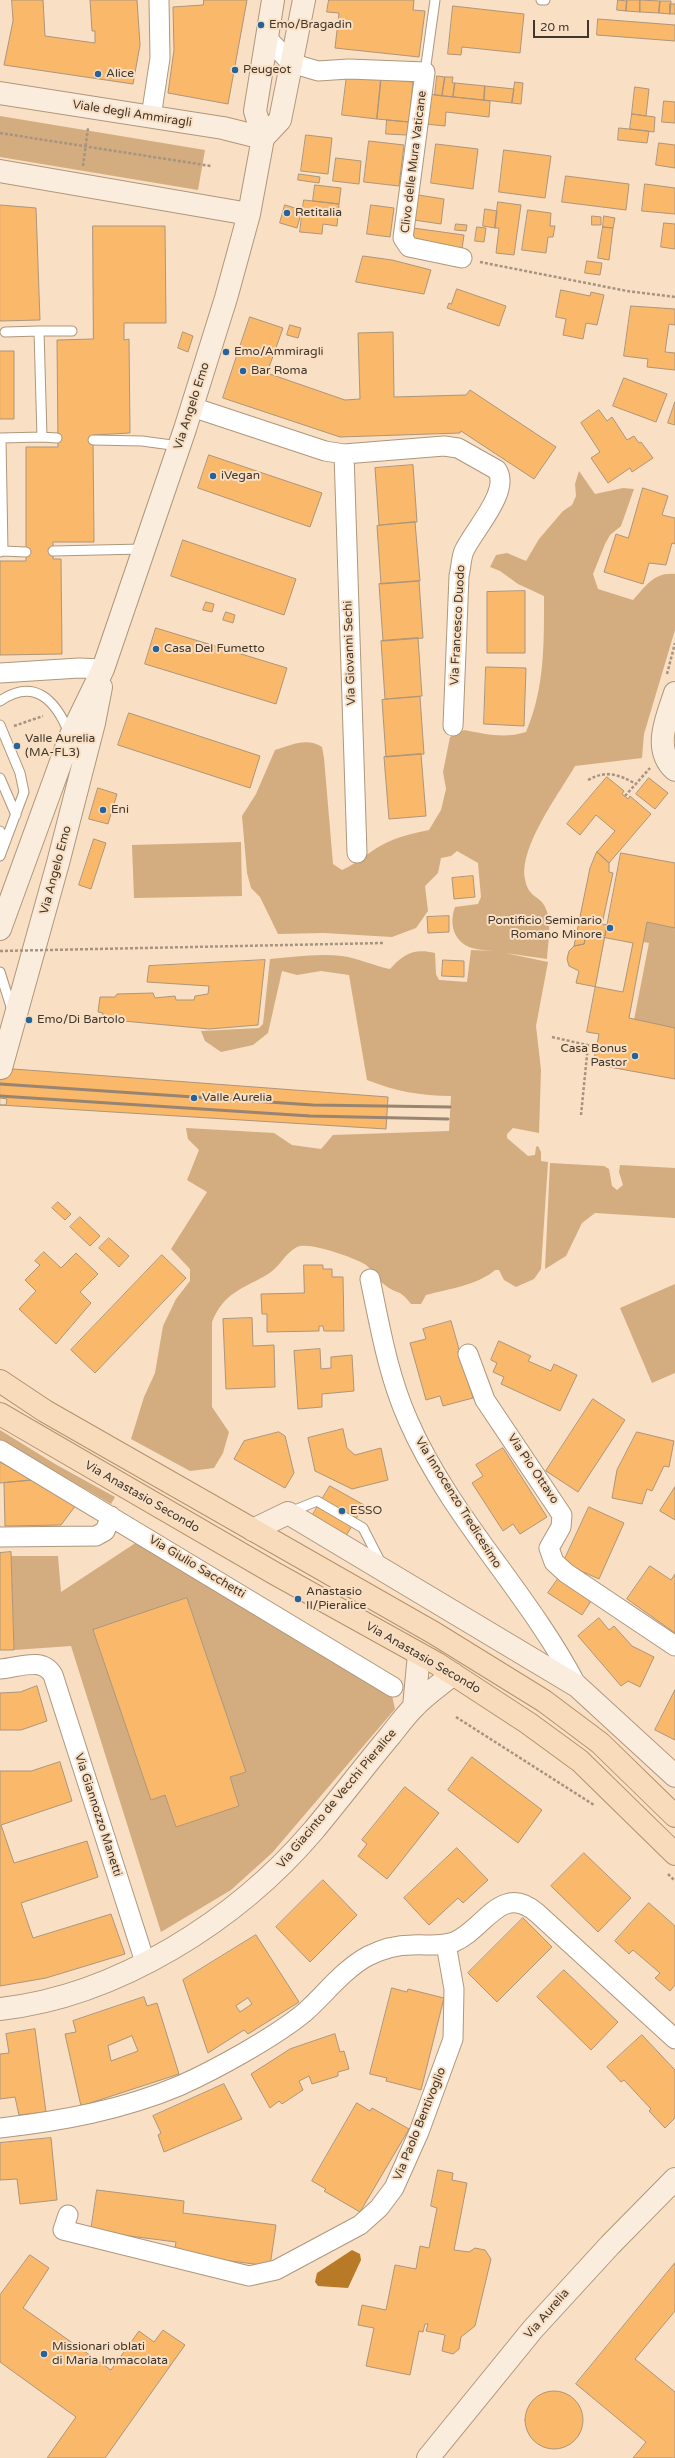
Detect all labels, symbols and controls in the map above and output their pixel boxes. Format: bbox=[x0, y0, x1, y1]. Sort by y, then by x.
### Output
scale bar bbox=[535, 12, 591, 38]
place label: Emo/Bragadin bbox=[269, 18, 352, 32]
marker: Emo/Bragadin bbox=[256, 20, 266, 30]
text: 20 m bbox=[540, 20, 569, 34]
place label: Peugeot bbox=[243, 63, 291, 77]
marker: Peugeot bbox=[230, 65, 240, 75]
place label: Alice bbox=[106, 67, 134, 81]
marker: Alice bbox=[93, 69, 103, 79]
street label: Clivo delle Mura Vaticane bbox=[398, 90, 430, 234]
street label: Viale degli Ammiragli bbox=[71, 97, 193, 131]
place label: Retitalia bbox=[295, 206, 342, 220]
marker: Retitalia bbox=[282, 208, 292, 218]
place label: Emo/Ammiragli bbox=[234, 345, 324, 359]
marker: Emo/Ammiragli bbox=[221, 347, 231, 357]
street label: Via Angelo Emo bbox=[171, 361, 213, 451]
place label: Bar Roma bbox=[251, 364, 307, 378]
marker: Bar Roma bbox=[238, 366, 248, 376]
place label: iVegan bbox=[221, 469, 260, 483]
marker: iVegan bbox=[208, 471, 218, 481]
street label: Via Francesco Duodo bbox=[448, 564, 468, 686]
street label: Via Giovanni Sechi bbox=[341, 600, 359, 706]
place label: Casa Del Fumetto bbox=[164, 642, 265, 656]
marker: Casa Del Fumetto bbox=[151, 644, 161, 654]
place label: Valle Aurelia (MA-FL3) bbox=[25, 732, 95, 760]
marker: Valle Aurelia (MA-FL3) bbox=[12, 741, 22, 751]
place label: Eni bbox=[111, 803, 129, 817]
marker: Eni bbox=[98, 805, 108, 815]
street label: Via Angelo Emo bbox=[37, 824, 75, 916]
place label: Pontificio Seminario Romano Minore bbox=[488, 914, 602, 942]
marker: Pontificio Seminario Romano Minore bbox=[605, 923, 615, 933]
place label: Emo/Di Bartolo bbox=[37, 1013, 125, 1027]
marker: Emo/Di Bartolo bbox=[24, 1015, 34, 1025]
place label: Casa Bonus Pastor bbox=[560, 1042, 627, 1070]
marker: Casa Bonus Pastor bbox=[630, 1051, 640, 1061]
place label: Valle Aurelia bbox=[202, 1091, 272, 1105]
marker: Valle Aurelia bbox=[189, 1093, 199, 1103]
street label: Via Pio Ottavo bbox=[504, 1431, 562, 1507]
street label: Via Innocenzo Tredicesimo bbox=[412, 1435, 504, 1571]
street label: Via Anastasio Secondo bbox=[82, 1458, 202, 1536]
place label: ESSO bbox=[350, 1504, 382, 1518]
marker: ESSO bbox=[337, 1506, 347, 1516]
street label: Via Giulio Sacchetti bbox=[146, 1533, 248, 1601]
place label: Anastasio II/Pieralice bbox=[306, 1585, 366, 1613]
marker: Anastasio II/Pieralice bbox=[293, 1594, 303, 1604]
street label: Via Anastasio Secondo bbox=[363, 1619, 483, 1697]
street label: Via Giacinto de Vecchi Pieralice bbox=[274, 1726, 400, 1872]
street label: Via Giannozzo Manetti bbox=[71, 1752, 125, 1878]
street label: Via Paolo Bentivoglio bbox=[391, 2065, 449, 2183]
street label: Via Aurelia bbox=[522, 2286, 572, 2342]
place label: Missionari oblati di Maria Immacolata bbox=[52, 2340, 168, 2368]
marker: Missionari oblati di Maria Immacolata bbox=[39, 2349, 49, 2359]

